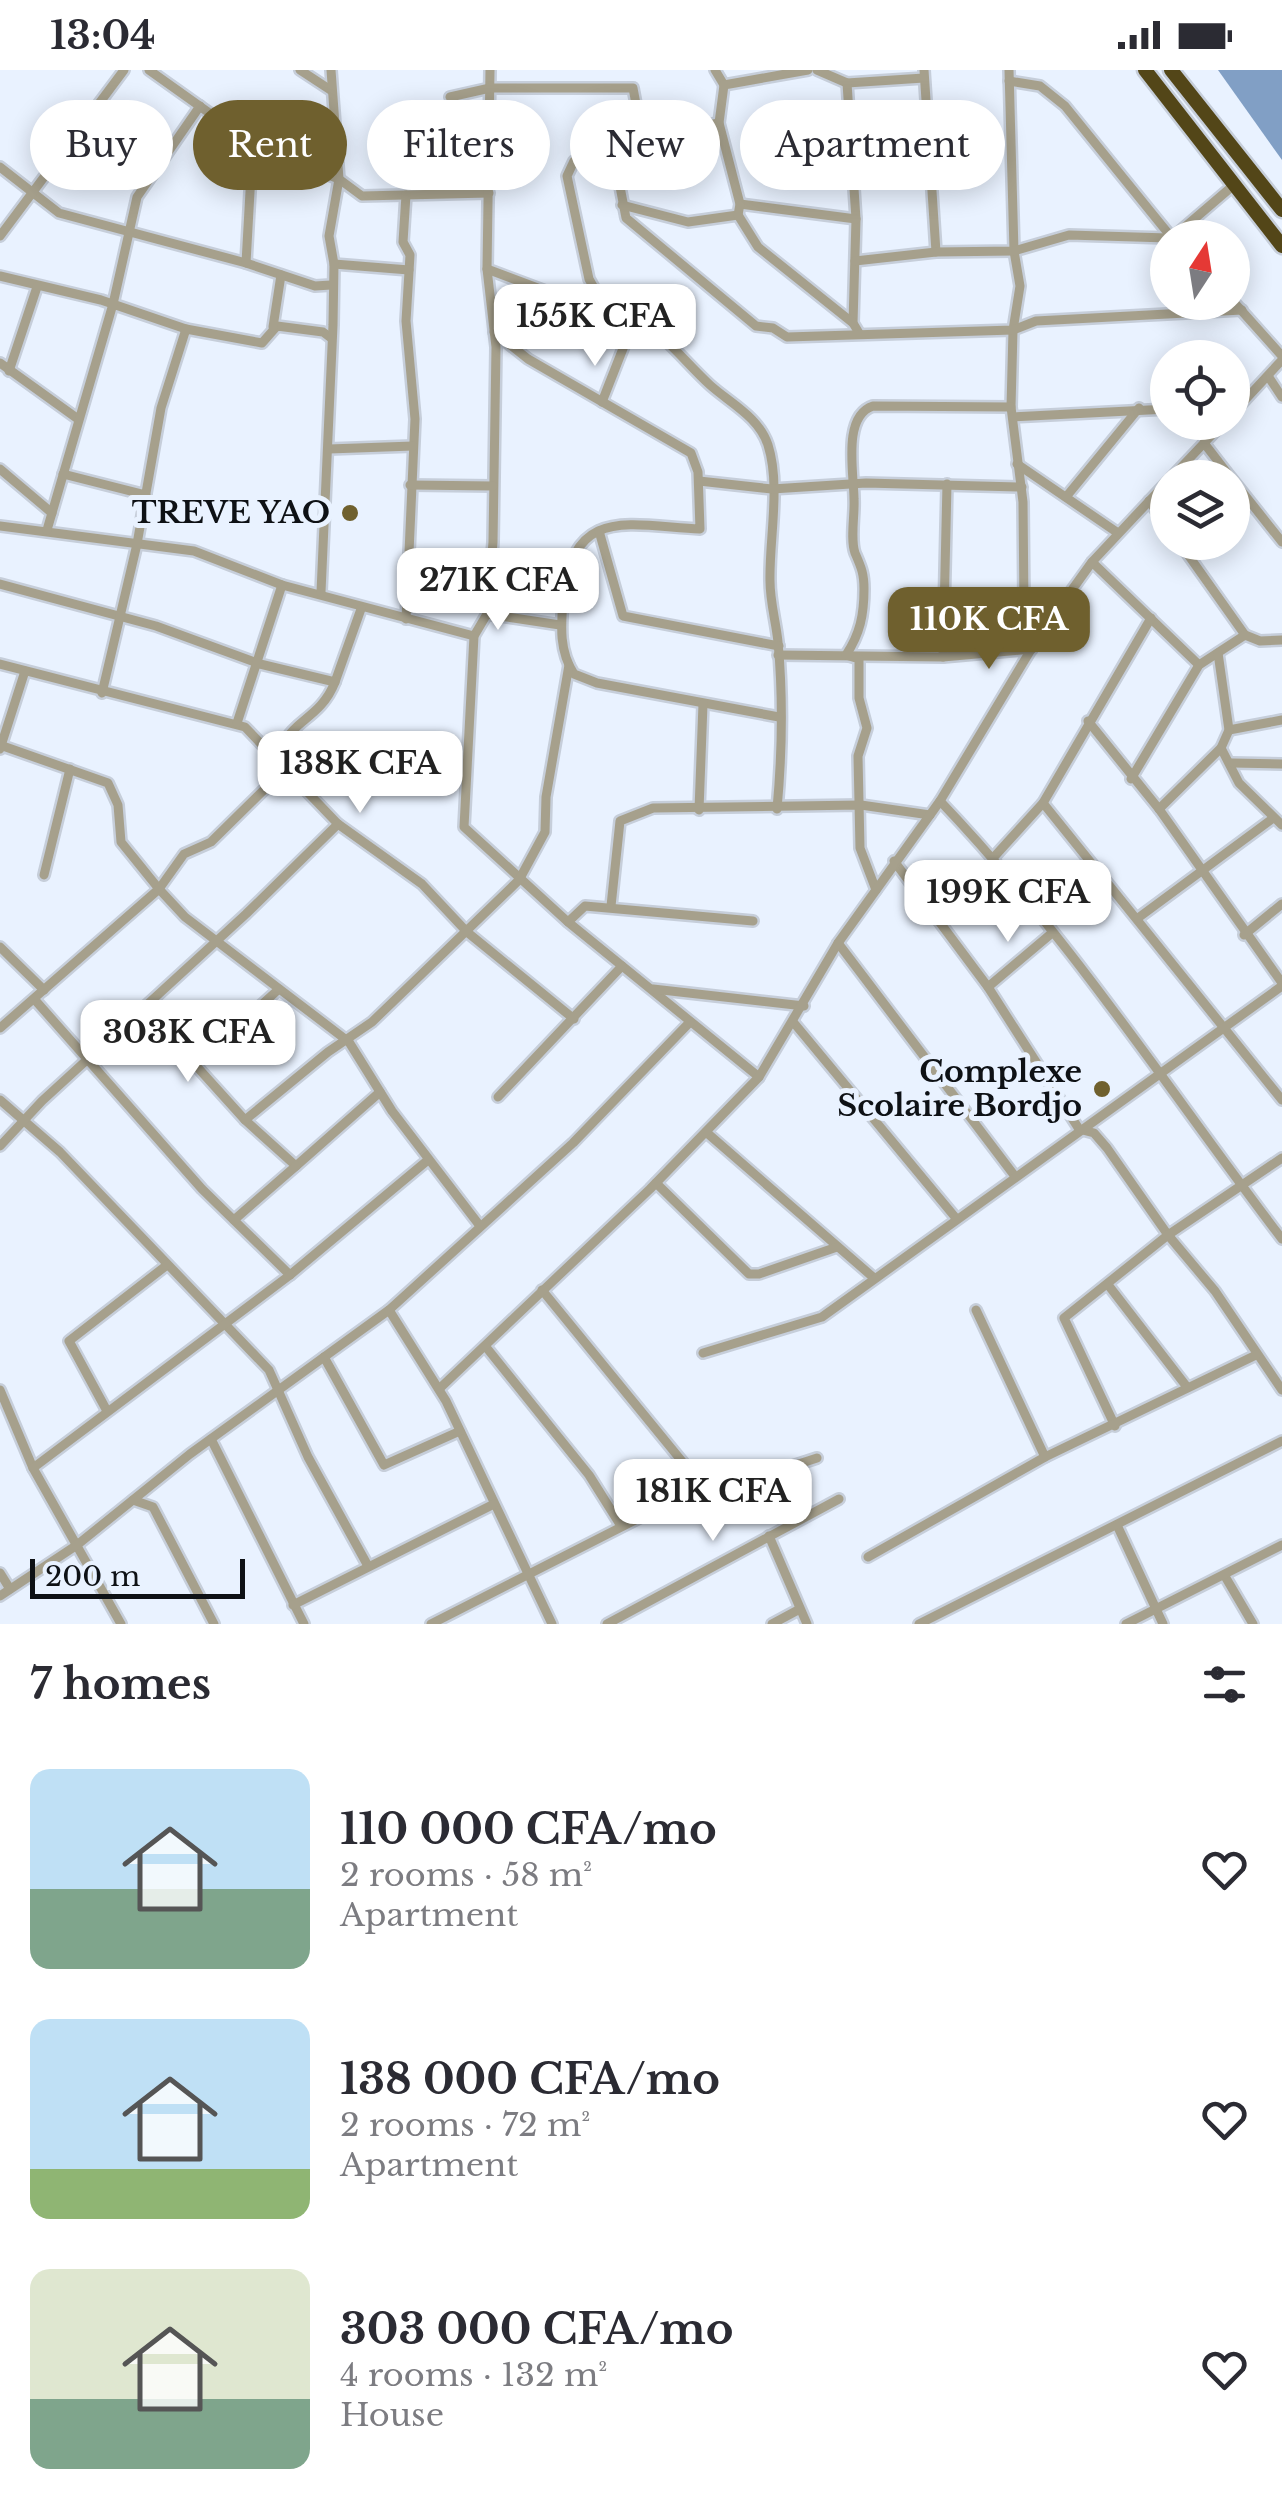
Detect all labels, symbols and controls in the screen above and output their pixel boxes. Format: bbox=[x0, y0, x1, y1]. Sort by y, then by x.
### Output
text: 13:04 bbox=[50, 12, 156, 59]
chip: Buy bbox=[30, 100, 173, 190]
chip: Rent bbox=[193, 100, 347, 190]
chip: Filters bbox=[367, 100, 550, 190]
chip: New bbox=[570, 100, 720, 190]
chip: Apartment bbox=[740, 100, 1005, 190]
north arrow bbox=[1150, 220, 1250, 320]
map controls bbox=[1150, 220, 1250, 560]
pin: 155K CFA bbox=[492, 284, 698, 369]
text: 155K CFA bbox=[516, 296, 674, 336]
button: locate bbox=[1150, 340, 1250, 440]
button: layers bbox=[1150, 460, 1250, 560]
place label: TREVE YAO bbox=[132, 494, 330, 531]
marker: TREVE YAO bbox=[339, 502, 361, 524]
pin: 271K CFA bbox=[395, 548, 601, 633]
text: 271K CFA bbox=[419, 560, 577, 600]
pin: 110K CFA bbox=[886, 587, 1092, 672]
text: 110K CFA bbox=[910, 599, 1068, 639]
pin: 138K CFA bbox=[257, 731, 463, 816]
text: 138K CFA bbox=[280, 743, 440, 783]
pin: 199K CFA bbox=[905, 860, 1111, 945]
text: 199K CFA bbox=[926, 872, 1090, 912]
pin: 303K CFA bbox=[85, 1000, 291, 1085]
text: 303K CFA bbox=[102, 1012, 274, 1052]
place label: Complexe Scolaire Bordjo bbox=[837, 1053, 1082, 1124]
marker: Complexe Scolaire Bordjo bbox=[1091, 1078, 1113, 1100]
pin: 181K CFA bbox=[610, 1459, 816, 1544]
text: 181K CFA bbox=[636, 1471, 790, 1511]
scale bar bbox=[30, 1554, 245, 1598]
text: 200 m bbox=[45, 1559, 140, 1594]
icon: filters bbox=[1197, 1657, 1252, 1712]
text: 7 homes bbox=[30, 1658, 211, 1710]
text: 110 000 CFA/mo bbox=[340, 1803, 717, 1855]
icon: home bbox=[110, 1809, 230, 1929]
icon: heart bbox=[1197, 1842, 1252, 1897]
text: 2 rooms · 58 m² bbox=[340, 1855, 592, 1895]
text: Apartment bbox=[340, 1895, 518, 1935]
text: 138 000 CFA/mo bbox=[340, 2053, 720, 2105]
icon: home bbox=[110, 2059, 230, 2179]
icon: heart bbox=[1197, 2092, 1252, 2147]
text: 2 rooms · 72 m² bbox=[340, 2105, 590, 2145]
text: Apartment bbox=[340, 2145, 518, 2185]
text: 303 000 CFA/mo bbox=[340, 2303, 734, 2355]
icon: home bbox=[110, 2309, 230, 2429]
icon: heart bbox=[1197, 2342, 1252, 2397]
text: 4 rooms · 132 m² bbox=[340, 2355, 607, 2395]
text: House bbox=[340, 2395, 444, 2435]

